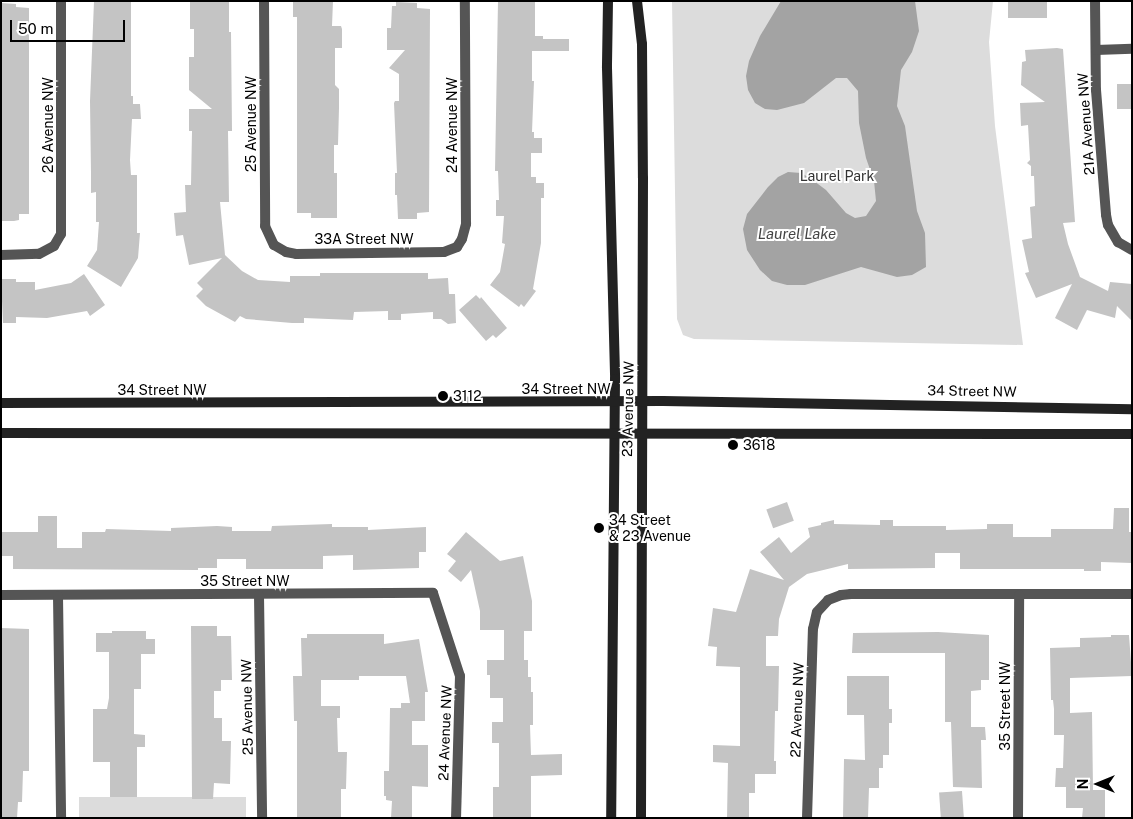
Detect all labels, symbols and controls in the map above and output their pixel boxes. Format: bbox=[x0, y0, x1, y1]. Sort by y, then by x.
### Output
scale bar bbox=[12, 10, 128, 42]
text: 50 m bbox=[18, 20, 53, 37]
street label: 21A Avenue NW bbox=[1074, 72, 1098, 176]
street label: 25 Avenue NW bbox=[243, 76, 259, 172]
street label: 26 Avenue NW bbox=[40, 77, 56, 173]
street label: 24 Avenue NW bbox=[444, 77, 460, 173]
park label: Laurel Park bbox=[800, 168, 874, 184]
water label: Laurel Lake bbox=[758, 225, 836, 243]
street label: 33A Street NW bbox=[314, 231, 414, 247]
street label: 23 Avenue NW bbox=[619, 361, 637, 457]
street label: 34 Street NW bbox=[521, 381, 611, 397]
street label: 34 Street NW bbox=[117, 382, 207, 398]
street label: 34 Street NW bbox=[927, 382, 1017, 400]
place label: 3112 bbox=[453, 388, 482, 404]
marker: 3112 bbox=[437, 390, 449, 402]
place label: 3618 bbox=[743, 437, 775, 453]
marker: 3618 bbox=[727, 439, 739, 451]
place label: 34 Street & 23 Avenue bbox=[609, 512, 691, 544]
marker: 34 Street & 23 Avenue bbox=[593, 522, 605, 534]
street label: 35 Street NW bbox=[200, 573, 290, 589]
street label: 25 Avenue NW bbox=[238, 659, 256, 755]
street label: 35 Street NW bbox=[997, 661, 1013, 751]
street label: 22 Avenue NW bbox=[787, 662, 807, 758]
street label: 24 Avenue NW bbox=[435, 685, 455, 781]
north arrow bbox=[1073, 759, 1123, 809]
text: N bbox=[1075, 779, 1091, 789]

